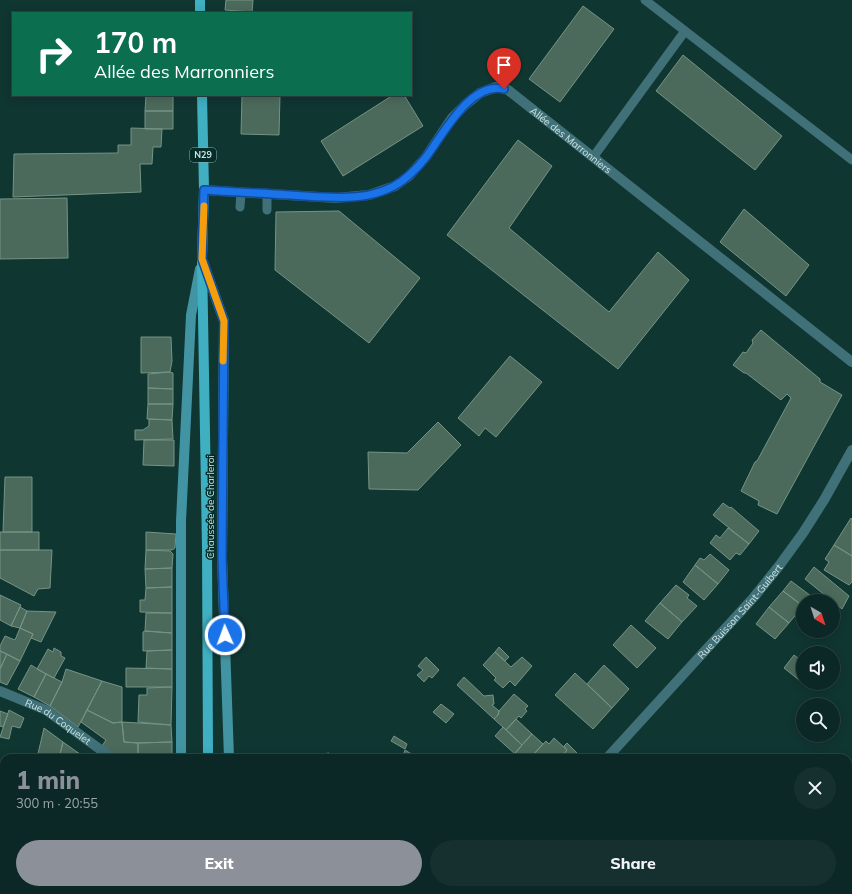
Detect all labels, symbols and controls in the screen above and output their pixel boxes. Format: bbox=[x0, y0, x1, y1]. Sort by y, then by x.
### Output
text: 170 m bbox=[94, 25, 177, 60]
icon: right bbox=[28, 28, 80, 80]
pin bbox=[487, 48, 521, 89]
icon: arrive bbox=[493, 54, 515, 76]
text: Allée des Marronniers bbox=[94, 60, 274, 83]
street label: Allée des Marronniers bbox=[527, 104, 614, 177]
road number: N29 bbox=[190, 148, 216, 162]
street label: Chaussée de Charleroi bbox=[204, 455, 217, 559]
street label: Rue Buisson Saint-Guibert bbox=[695, 561, 786, 662]
north arrow bbox=[796, 594, 840, 638]
map controls bbox=[796, 594, 840, 742]
position arrow bbox=[204, 614, 246, 656]
button: sound bbox=[796, 646, 840, 690]
street label: Rue du Coquelet bbox=[23, 696, 94, 748]
button: search bbox=[796, 698, 840, 742]
text: 1 min bbox=[16, 765, 80, 795]
button: close bbox=[794, 767, 836, 809]
text: 300 m · 20:55 bbox=[16, 795, 98, 811]
button: Exit bbox=[16, 840, 422, 886]
button: Share bbox=[430, 840, 836, 886]

